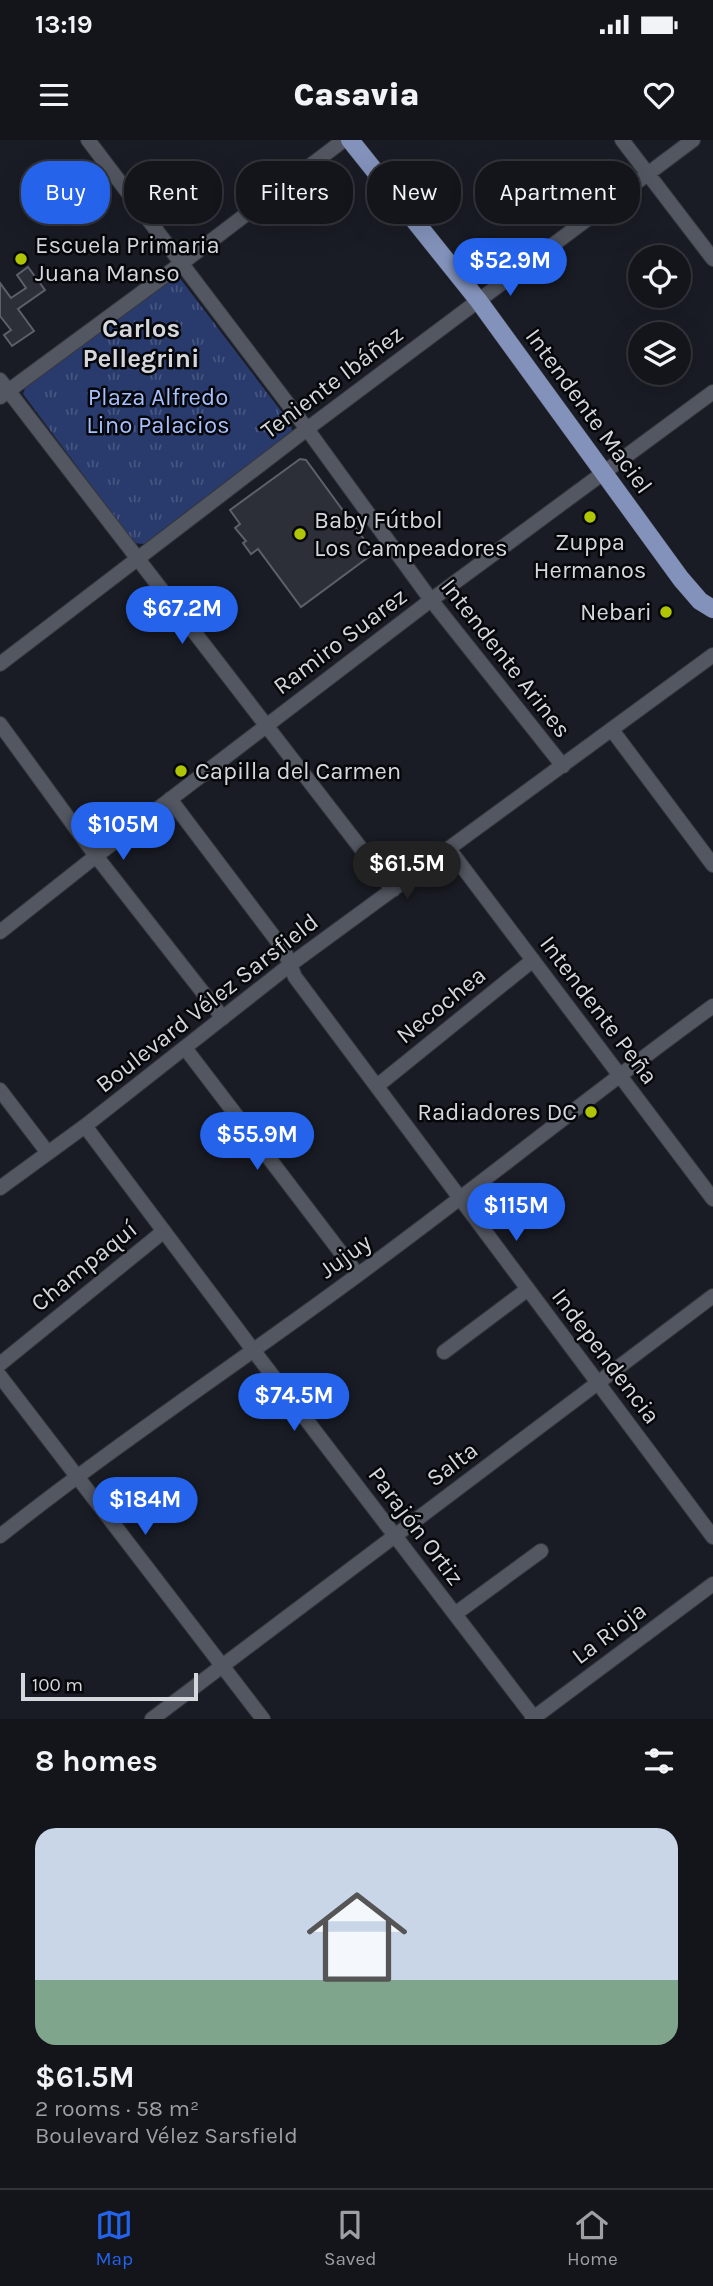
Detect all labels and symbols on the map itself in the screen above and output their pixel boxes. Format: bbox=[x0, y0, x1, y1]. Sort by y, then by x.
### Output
place label: Escuela Primaria Juana Manso bbox=[35, 231, 220, 287]
pin: $52.9M bbox=[453, 239, 567, 298]
marker: Escuela Primaria Juana Manso bbox=[13, 251, 29, 267]
district label: Carlos Pellegrini bbox=[82, 313, 200, 374]
street label: Teniente Ibáñez bbox=[256, 320, 408, 444]
street label: Intendente Maciel bbox=[520, 323, 658, 499]
park label: Plaza Alfredo Lino Palacios bbox=[86, 383, 230, 439]
place label: Baby Fútbol Los Campeadores bbox=[314, 506, 508, 562]
marker: Zuppa Hermanos bbox=[582, 509, 598, 525]
marker: Baby Fútbol Los Campeadores bbox=[292, 526, 308, 542]
place label: Zuppa Hermanos bbox=[534, 528, 646, 584]
street label: Intendente Arines bbox=[435, 573, 577, 743]
street label: Ramiro Suarez bbox=[268, 582, 412, 700]
pin: $67.2M bbox=[125, 587, 239, 646]
place label: Nebari bbox=[580, 598, 652, 626]
marker: Nebari bbox=[658, 604, 674, 620]
place label: Capilla del Carmen bbox=[195, 757, 401, 785]
marker: Capilla del Carmen bbox=[173, 763, 189, 779]
pin: $105M bbox=[74, 802, 172, 862]
pin: $61.5M bbox=[350, 842, 464, 901]
street label: Boulevard Vélez Sarsfield bbox=[90, 908, 324, 1098]
street label: Intendente Peña bbox=[534, 930, 664, 1090]
street label: Necochea bbox=[391, 961, 491, 1049]
place label: Radiadores DC bbox=[417, 1098, 577, 1126]
marker: Radiadores DC bbox=[583, 1104, 599, 1120]
pin: $55.9M bbox=[200, 1112, 314, 1172]
pin: $115M bbox=[467, 1184, 565, 1243]
street label: Champaquí bbox=[26, 1214, 143, 1317]
street label: Jujuy bbox=[314, 1228, 376, 1284]
street label: Independencia bbox=[546, 1283, 666, 1429]
pin: $74.5M bbox=[237, 1374, 351, 1433]
street label: Salta bbox=[421, 1436, 483, 1492]
street label: Parajón Ortiz bbox=[362, 1461, 470, 1591]
pin: $184M bbox=[96, 1478, 194, 1537]
street label: La Rioja bbox=[566, 1596, 652, 1670]
scale bar bbox=[21, 1670, 198, 1702]

